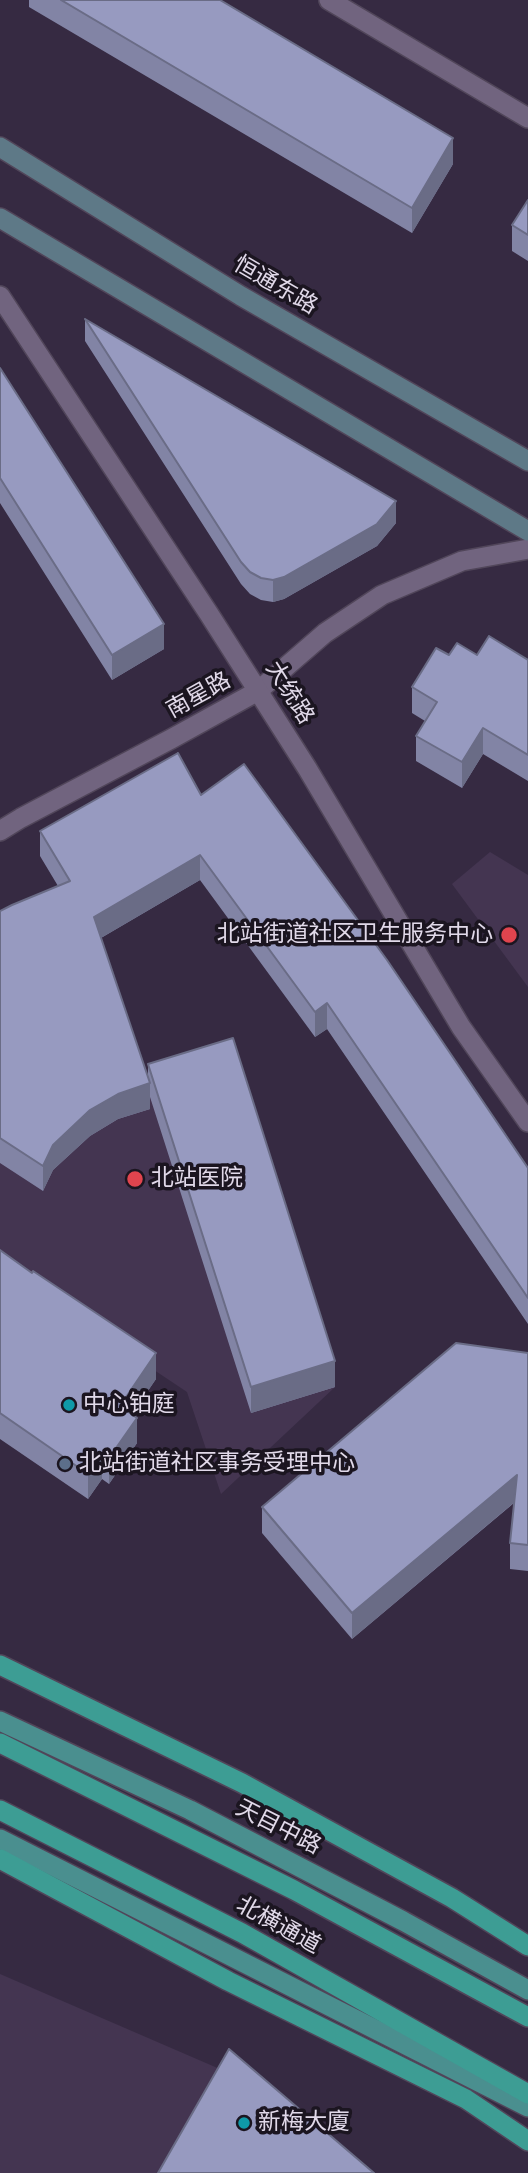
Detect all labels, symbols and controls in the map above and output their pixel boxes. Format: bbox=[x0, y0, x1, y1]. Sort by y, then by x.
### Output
street label: 恒通东路 bbox=[228, 251, 322, 321]
street label: 大统路 bbox=[259, 656, 319, 730]
street label: 南星路 bbox=[162, 667, 236, 725]
place label: 北站街道社区卫生服务中心 bbox=[217, 921, 493, 949]
marker: 北站街道社区卫生服务中心 bbox=[499, 925, 519, 945]
place label: 北站医院 bbox=[151, 1165, 243, 1193]
marker: 北站医院 bbox=[125, 1169, 145, 1189]
place label: 中心铂庭 bbox=[83, 1391, 175, 1419]
marker: 中心铂庭 bbox=[61, 1397, 77, 1413]
place label: 北站街道社区事务受理中心 bbox=[79, 1450, 355, 1478]
marker: 北站街道社区事务受理中心 bbox=[57, 1456, 73, 1472]
street label: 天目中路 bbox=[231, 1795, 325, 1861]
street label: 北横通道 bbox=[231, 1892, 325, 1960]
place label: 新梅大廈 bbox=[258, 2109, 350, 2137]
marker: 新梅大廈 bbox=[236, 2115, 252, 2131]

